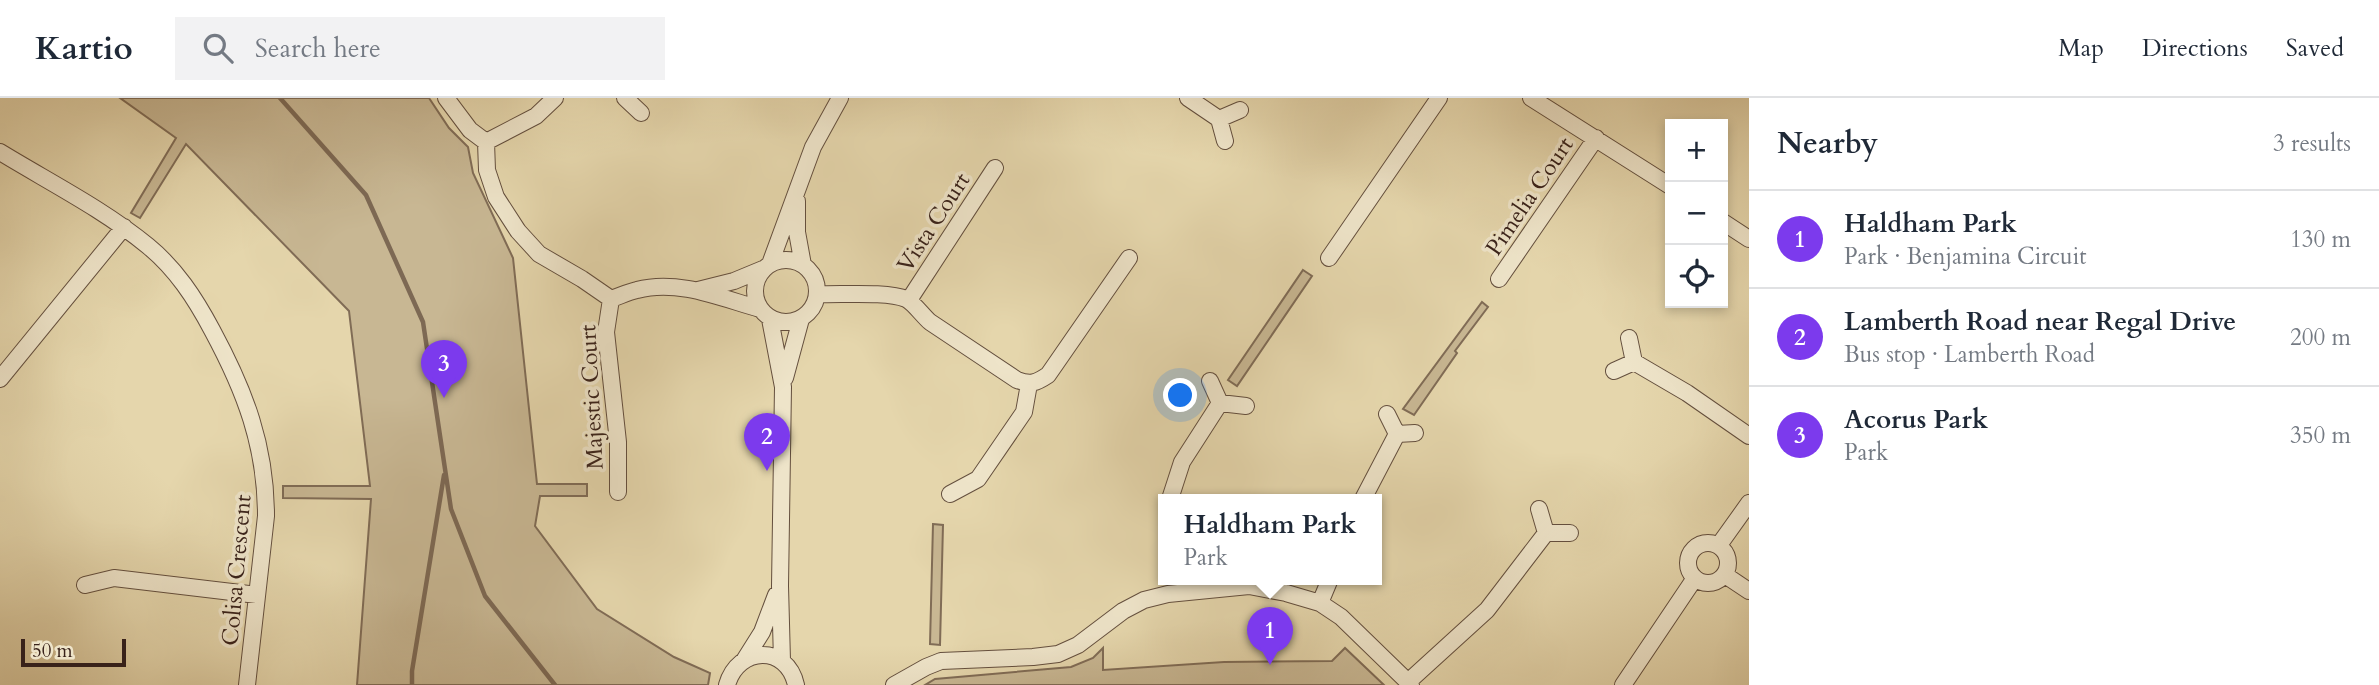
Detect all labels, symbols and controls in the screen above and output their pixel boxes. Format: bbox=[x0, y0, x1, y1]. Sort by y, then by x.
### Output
search box bbox=[175, 17, 665, 80]
text: Kartio bbox=[35, 26, 133, 71]
icon: search bbox=[199, 29, 237, 67]
text: Search here bbox=[255, 31, 381, 66]
text: Map bbox=[2058, 32, 2104, 65]
text: Directions bbox=[2142, 32, 2248, 65]
text: Saved bbox=[2286, 32, 2344, 65]
map controls bbox=[1665, 119, 1728, 308]
button: + bbox=[1665, 119, 1728, 182]
text: Nearby bbox=[1777, 123, 1878, 164]
text: 3 results bbox=[2273, 128, 2351, 159]
street label: Pimelia Court bbox=[1478, 131, 1580, 262]
street label: Vista Court bbox=[890, 167, 977, 278]
button: − bbox=[1665, 182, 1728, 245]
text: Haldham Park bbox=[1844, 206, 2017, 241]
text: 1 bbox=[1794, 224, 1806, 255]
text: 130 m bbox=[2290, 224, 2351, 255]
text: Park · Benjamina Circuit bbox=[1844, 241, 2086, 272]
button: locate bbox=[1665, 245, 1728, 308]
text: Lamberth Road near Regal Drive bbox=[1844, 304, 2236, 339]
text: 2 bbox=[1794, 322, 1806, 353]
text: 200 m bbox=[2290, 322, 2351, 353]
street label: Majestic Court bbox=[572, 324, 611, 470]
text: Bus stop · Lamberth Road bbox=[1844, 339, 2095, 370]
pin: 3 bbox=[421, 340, 467, 398]
your location bbox=[1163, 378, 1197, 412]
text: Acorus Park bbox=[1844, 402, 1988, 437]
pin: 2 bbox=[744, 413, 790, 471]
text: 3 bbox=[1794, 420, 1806, 451]
text: 350 m bbox=[2290, 420, 2351, 451]
text: Park bbox=[1844, 437, 1888, 468]
street label: Colisa Crescent bbox=[214, 493, 259, 647]
popup bbox=[1158, 494, 1382, 585]
text: Haldham Park bbox=[1184, 507, 1356, 542]
text: Park bbox=[1184, 542, 1228, 573]
pin: 1 bbox=[1247, 607, 1293, 665]
scale bar bbox=[21, 636, 126, 668]
text: 50 m bbox=[32, 638, 73, 664]

